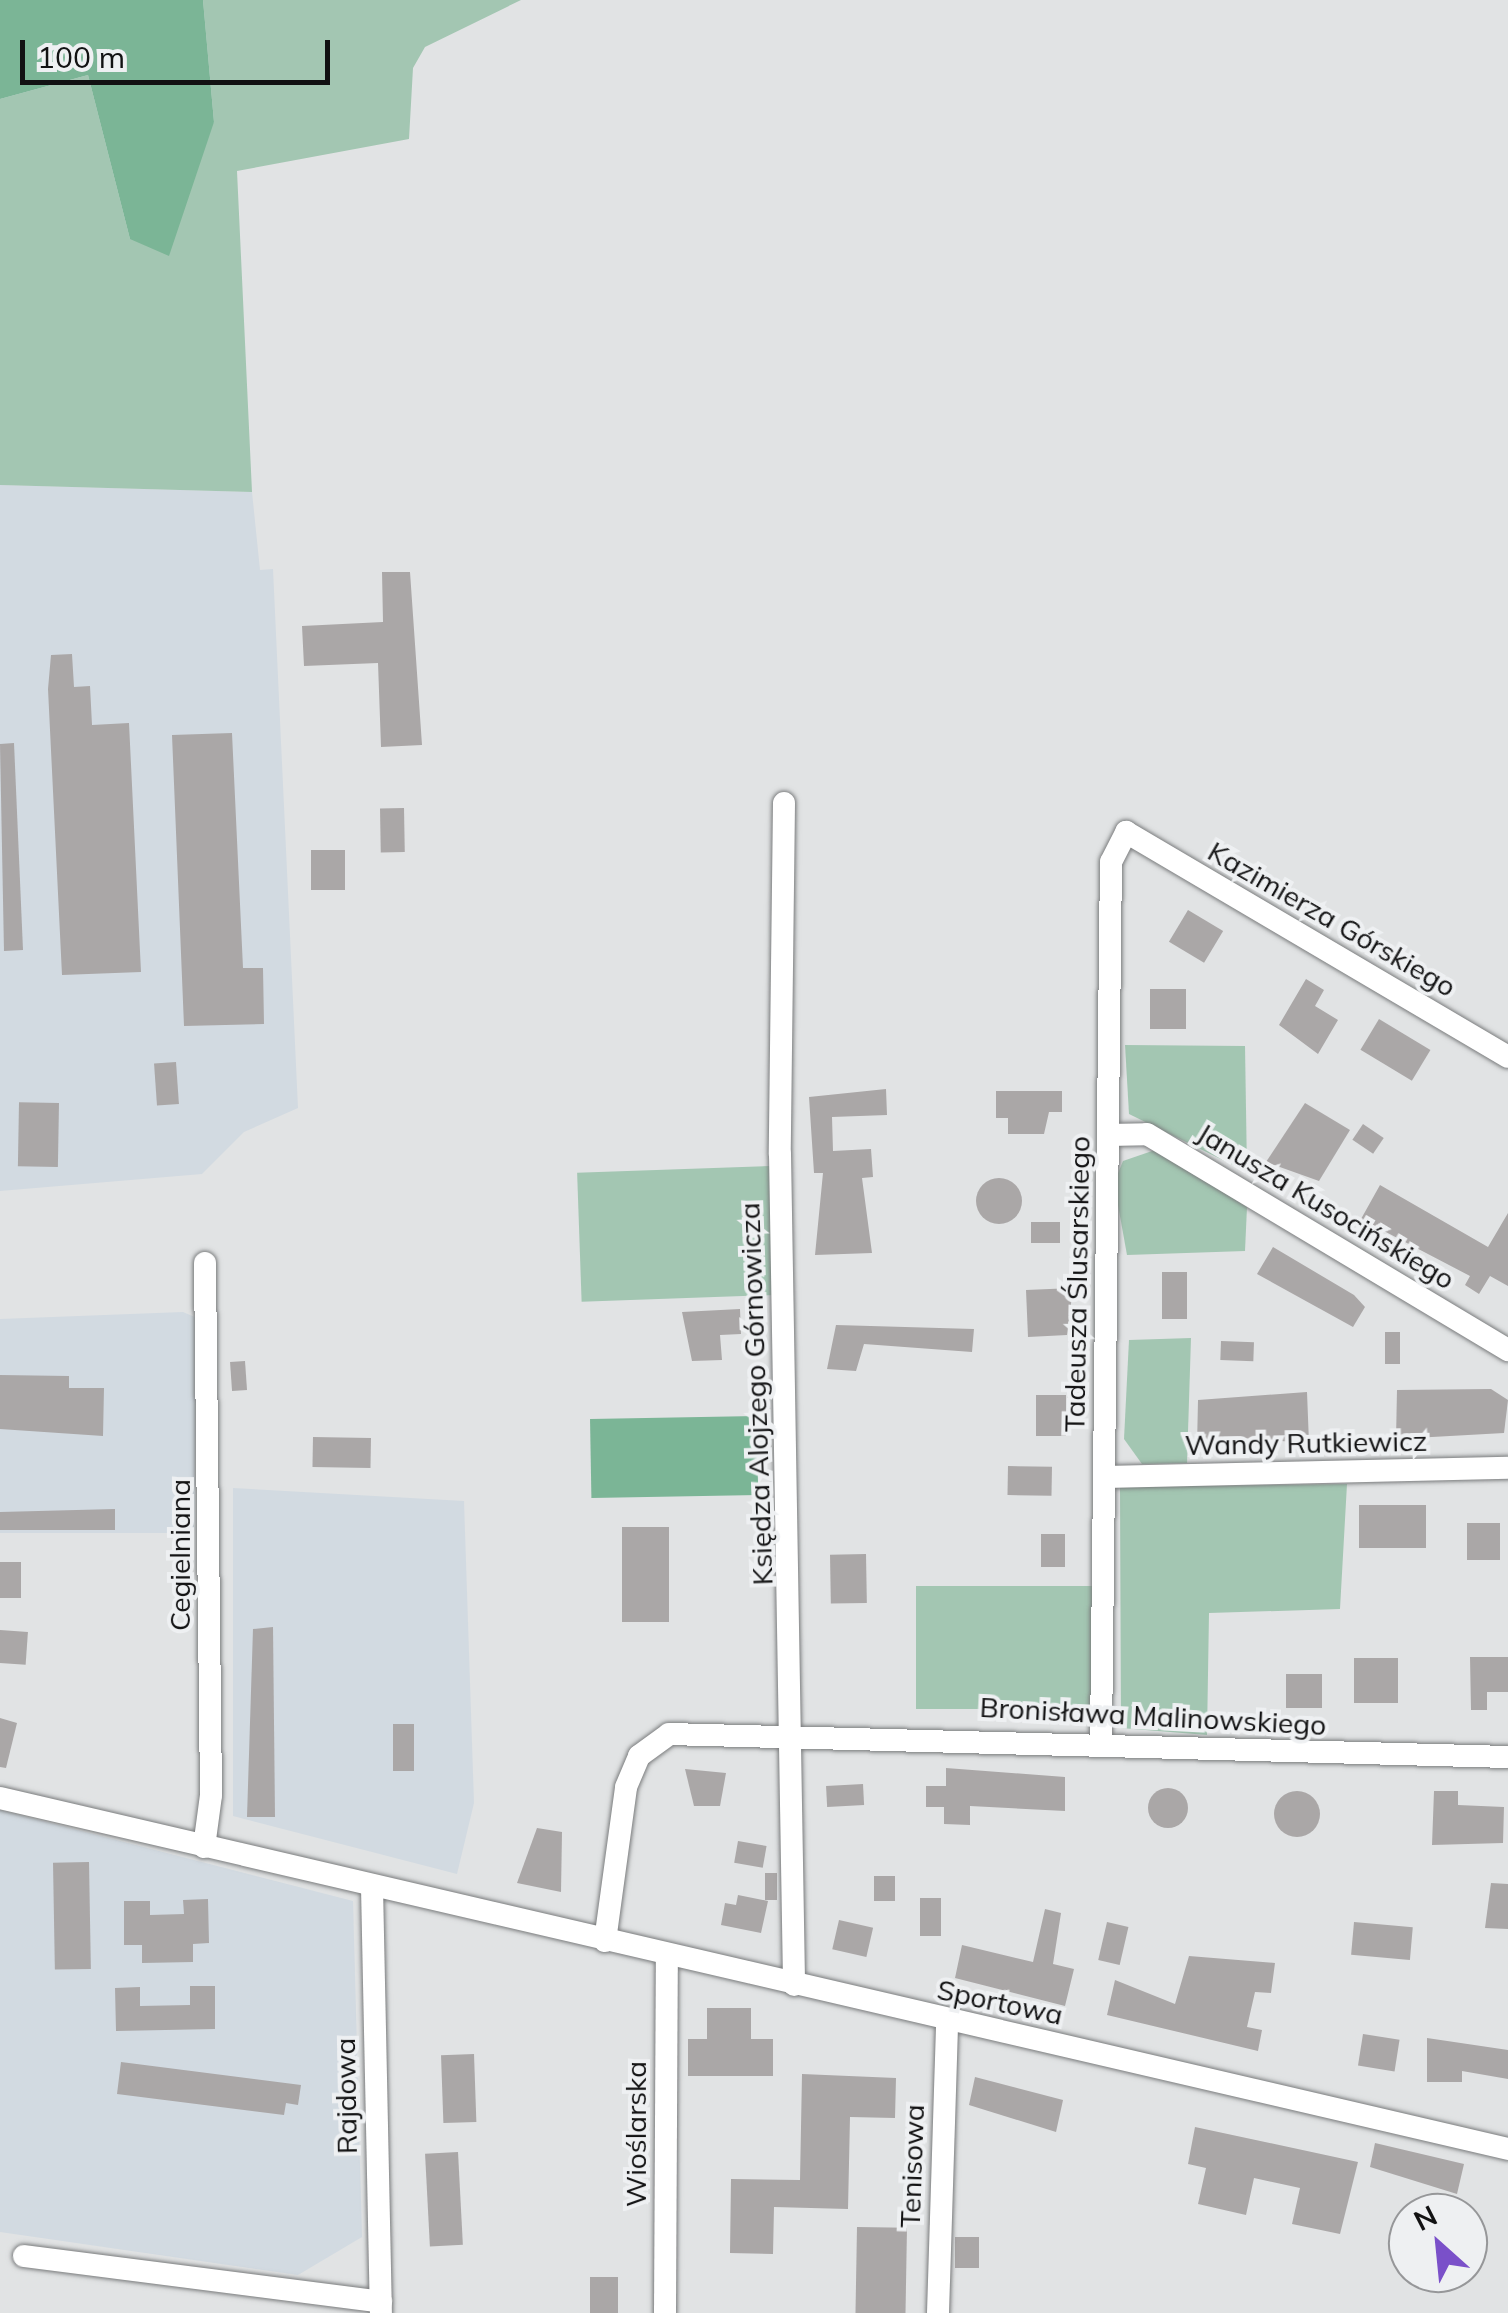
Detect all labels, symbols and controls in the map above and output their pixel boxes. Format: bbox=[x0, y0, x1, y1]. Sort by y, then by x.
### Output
scale bar bbox=[25, 20, 335, 82]
text: 100 m bbox=[37, 38, 125, 76]
street label: Kazimierza Górskiego bbox=[1202, 834, 1462, 1004]
street label: Janusza Kusocińskiego bbox=[1191, 1116, 1461, 1296]
street label: Tadeusza Ślusarskiego bbox=[1058, 1136, 1096, 1432]
street label: Księdza Alojzego Górnowicza bbox=[733, 1202, 779, 1586]
street label: Wandy Rutkiewicz bbox=[1184, 1424, 1428, 1462]
street label: Cegielniana bbox=[163, 1479, 197, 1631]
street label: Bronisława Malinowskiego bbox=[979, 1690, 1327, 1742]
street label: Sportowa bbox=[934, 1972, 1066, 2032]
street label: Rajdowa bbox=[328, 2038, 364, 2154]
street label: Wioślarska bbox=[619, 2061, 653, 2207]
street label: Tenisowa bbox=[893, 2104, 931, 2228]
north arrow bbox=[1388, 2193, 1488, 2293]
text: N bbox=[1408, 2197, 1442, 2238]

